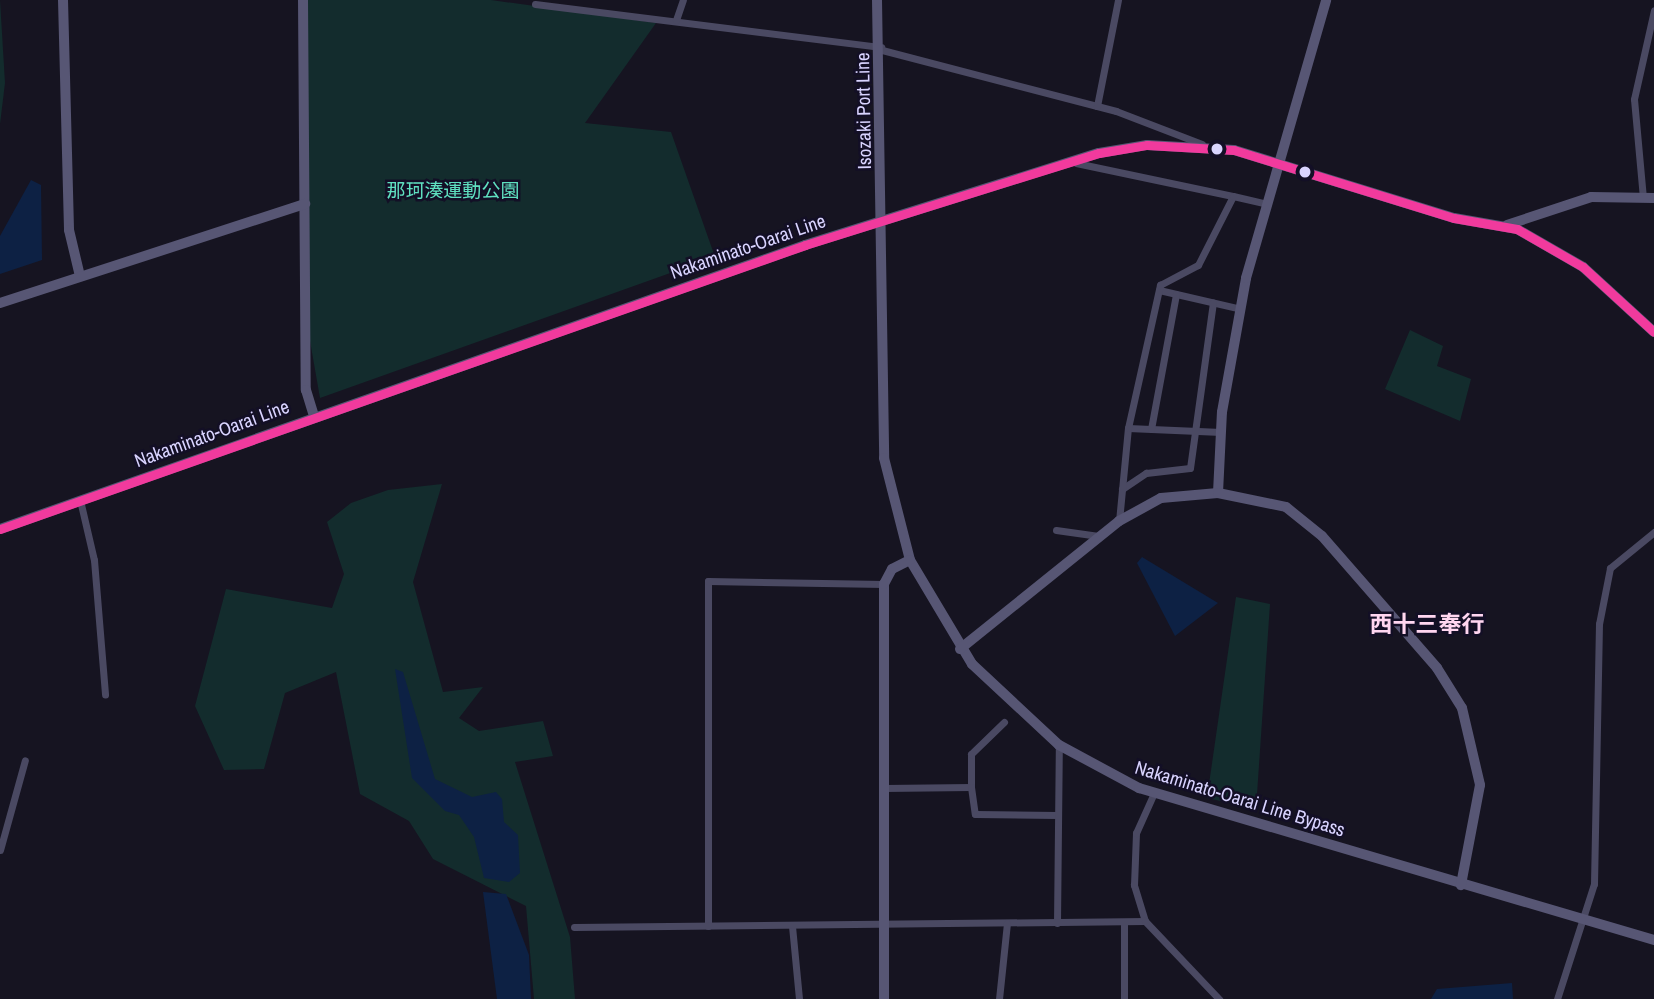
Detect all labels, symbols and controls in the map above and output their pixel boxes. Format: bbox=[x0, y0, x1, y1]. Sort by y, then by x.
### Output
street label: Isozaki Port Line bbox=[852, 52, 876, 170]
unlabelled marker bbox=[1210, 142, 1224, 156]
unlabelled marker bbox=[1298, 165, 1312, 179]
park label: 那珂湊運動公園 bbox=[387, 180, 519, 202]
street label: Nakaminato-Oarai Line bbox=[667, 210, 829, 284]
street label: Nakaminato-Oarai Line bbox=[132, 395, 292, 473]
district label: 西十三奉行 bbox=[1370, 610, 1484, 638]
street label: Nakaminato-Oarai Line Bypass bbox=[1132, 756, 1348, 842]

